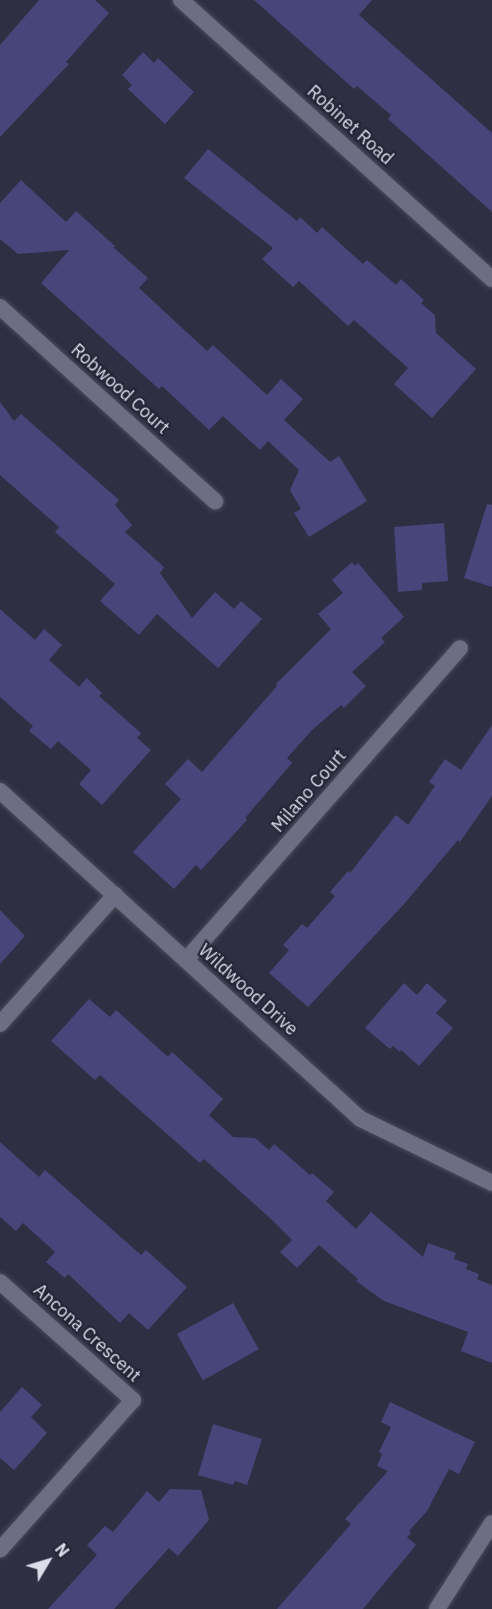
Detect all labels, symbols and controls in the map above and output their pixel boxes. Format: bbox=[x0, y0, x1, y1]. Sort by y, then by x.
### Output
street label: Robinet Road bbox=[303, 81, 397, 169]
street label: Robwood Court bbox=[66, 339, 174, 439]
street label: Milano Court bbox=[267, 745, 351, 837]
street label: Wildwood Drive bbox=[194, 940, 302, 1040]
street label: Ancona Crescent bbox=[29, 1279, 145, 1387]
north arrow bbox=[18, 1531, 78, 1591]
text: N bbox=[51, 1539, 74, 1561]

